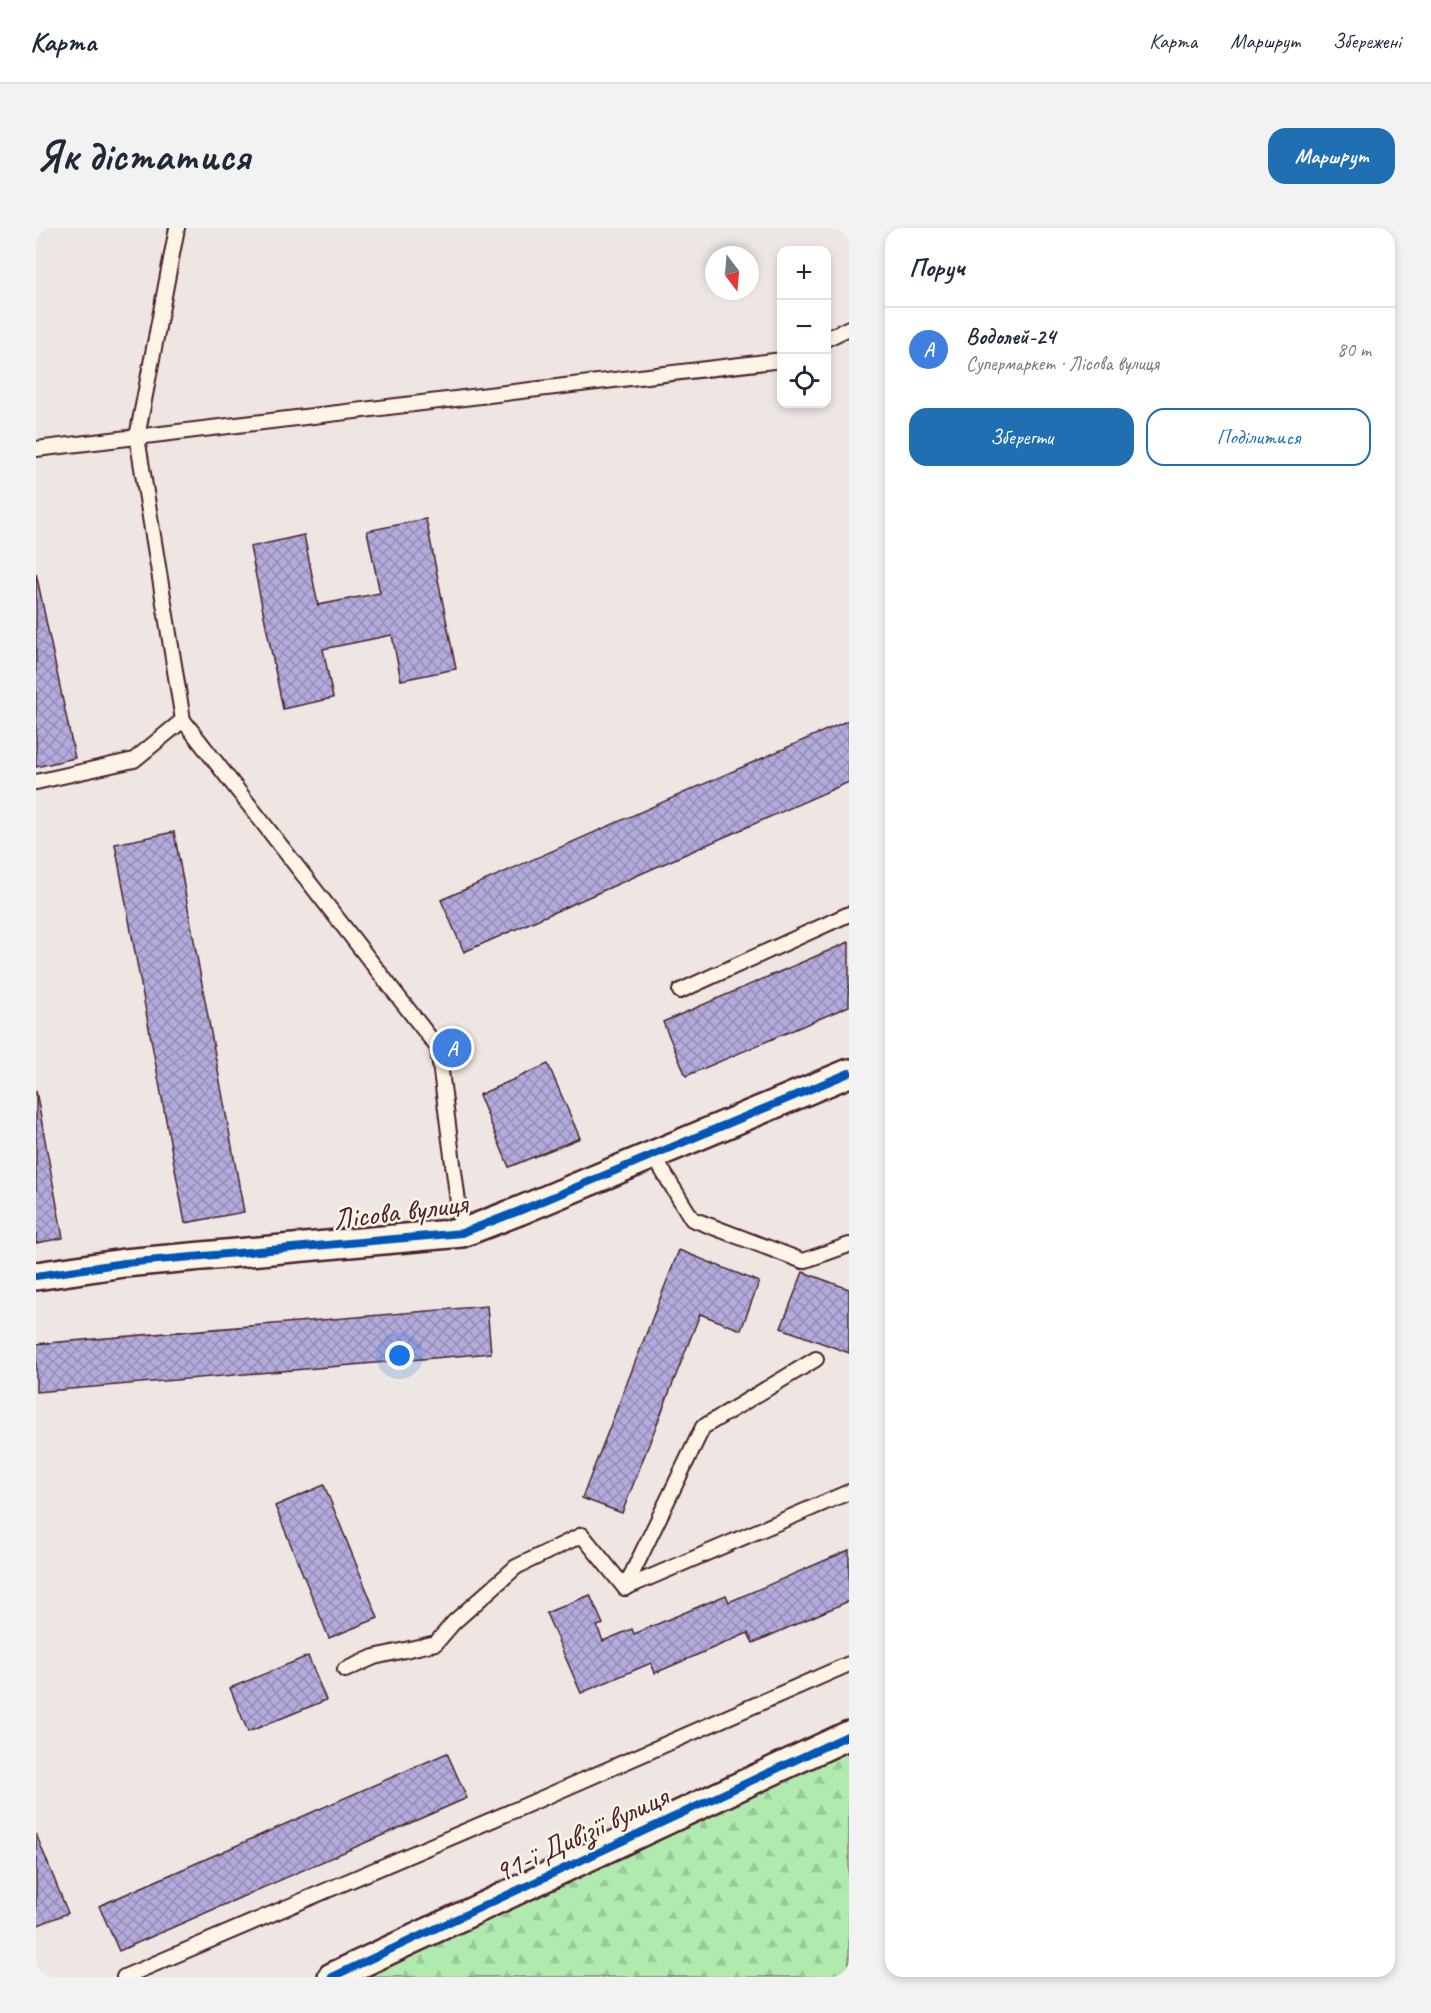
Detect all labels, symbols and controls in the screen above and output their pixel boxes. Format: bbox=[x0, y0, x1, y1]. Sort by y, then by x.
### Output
text: Карта bbox=[30, 24, 97, 59]
text: Карта bbox=[1149, 28, 1197, 54]
text: Маршрут bbox=[1230, 28, 1300, 54]
text: Збережені bbox=[1333, 28, 1401, 54]
button: Маршрут bbox=[1268, 128, 1395, 184]
text: Як дістатися bbox=[36, 130, 250, 183]
north arrow bbox=[705, 246, 759, 300]
map controls bbox=[777, 246, 831, 408]
button: + bbox=[777, 246, 831, 300]
text: Поруч bbox=[909, 251, 965, 284]
button: − bbox=[777, 300, 831, 354]
text: Водолей-24 bbox=[966, 323, 1055, 351]
text: A bbox=[923, 337, 934, 362]
text: 80 m bbox=[1337, 337, 1371, 362]
text: Супермаркет · Лісова вулиця bbox=[966, 351, 1159, 376]
button: locate bbox=[777, 354, 831, 408]
button: Зберегти bbox=[909, 408, 1134, 466]
button: Поділитися bbox=[1146, 408, 1371, 466]
pin: A bbox=[432, 1026, 472, 1070]
street label: Лісова вулиця bbox=[331, 1184, 472, 1238]
your location bbox=[385, 1341, 414, 1370]
street label: 91-ї Дивізії вулиця bbox=[488, 1776, 676, 1891]

